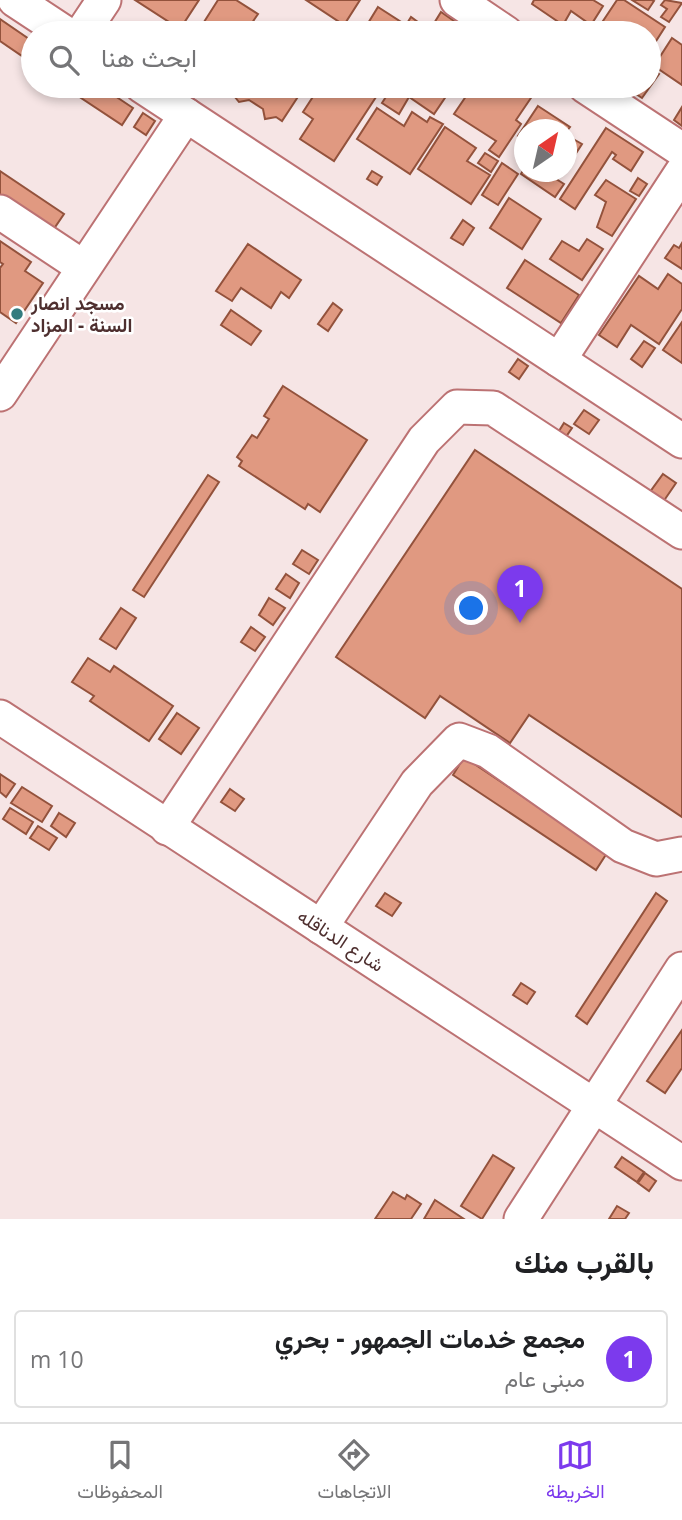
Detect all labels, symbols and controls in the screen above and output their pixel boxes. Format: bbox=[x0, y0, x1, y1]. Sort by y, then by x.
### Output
search box bbox=[21, 21, 661, 98]
text: ابحث هنا bbox=[101, 39, 197, 75]
icon: search bbox=[45, 41, 83, 79]
north arrow bbox=[514, 119, 577, 182]
place label: مسجد انصار السنة - المزاد bbox=[30, 290, 132, 338]
marker: مسجد انصار السنة - المزاد bbox=[9, 306, 25, 322]
pin: 1 bbox=[497, 565, 543, 623]
your location bbox=[454, 591, 488, 625]
street label: شارع الدناقله bbox=[293, 902, 389, 978]
text: بالقرب منك bbox=[514, 1241, 654, 1282]
text: مجمع خدمات الجمهور - بحري bbox=[275, 1320, 585, 1356]
text: 10 m bbox=[30, 1343, 84, 1375]
text: 1 bbox=[622, 1343, 636, 1375]
text: مبنى عام bbox=[504, 1362, 585, 1394]
tab: المحفوظات bbox=[77, 1436, 163, 1508]
tab: الاتجاهات bbox=[318, 1436, 391, 1508]
tab: الخريطة bbox=[546, 1436, 605, 1508]

